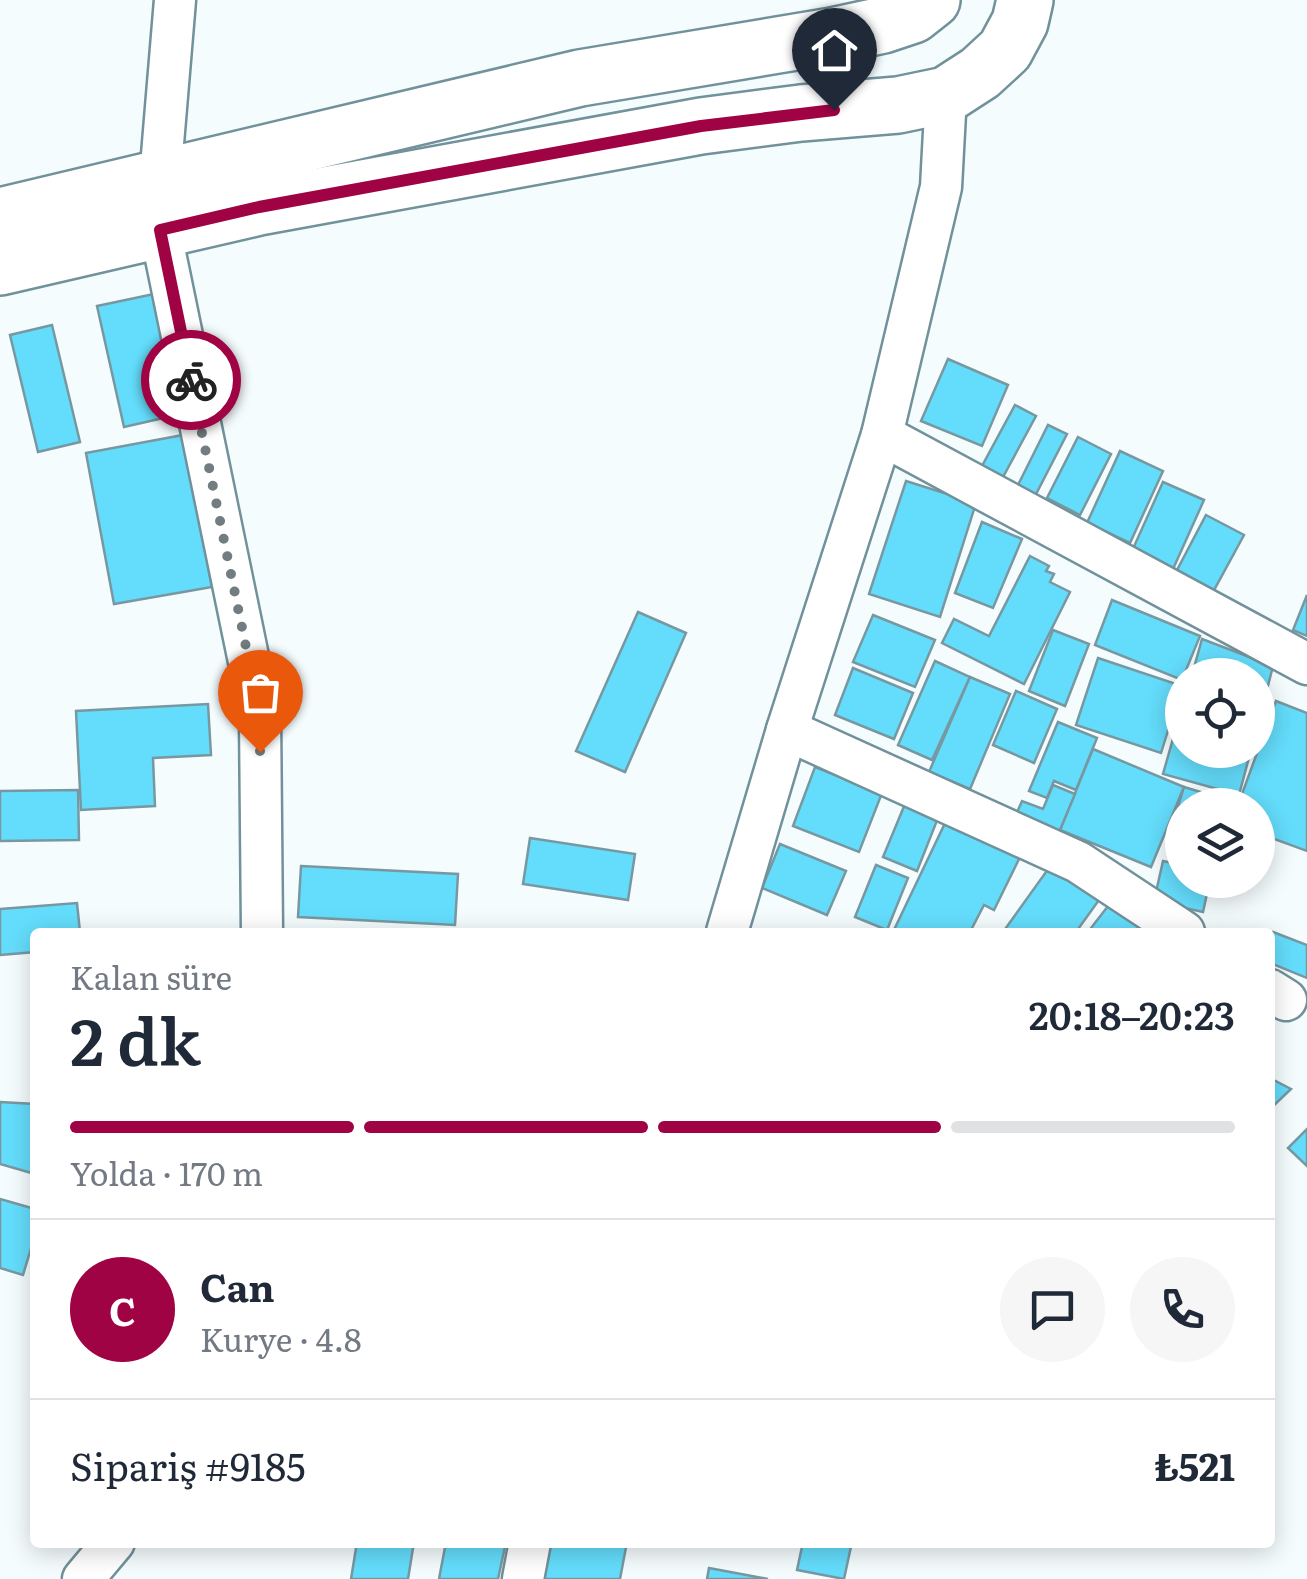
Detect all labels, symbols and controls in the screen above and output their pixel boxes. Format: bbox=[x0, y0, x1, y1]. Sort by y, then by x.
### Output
pin bbox=[792, 8, 877, 111]
icon: home bbox=[807, 23, 862, 78]
courier bbox=[141, 330, 241, 430]
icon: bike bbox=[164, 353, 219, 408]
pin bbox=[218, 650, 303, 753]
map controls bbox=[1165, 658, 1275, 898]
button: locate bbox=[1165, 658, 1275, 768]
icon: bag bbox=[233, 665, 288, 720]
button: layers bbox=[1165, 788, 1275, 898]
text: Kalan süre bbox=[70, 952, 232, 1000]
text: 20:18–20:23 bbox=[1029, 985, 1235, 1042]
text: 2 dk bbox=[70, 989, 201, 1086]
text: Yolda · 170 m bbox=[70, 1148, 263, 1196]
text: Can bbox=[200, 1257, 275, 1314]
button: chat bbox=[1000, 1257, 1105, 1362]
button: phone bbox=[1130, 1257, 1235, 1362]
text: C bbox=[109, 1281, 136, 1338]
text: Kurye · 4.8 bbox=[200, 1314, 362, 1362]
text: Sipariş #9185 bbox=[70, 1436, 306, 1493]
text: ₺521 bbox=[1154, 1436, 1235, 1493]

